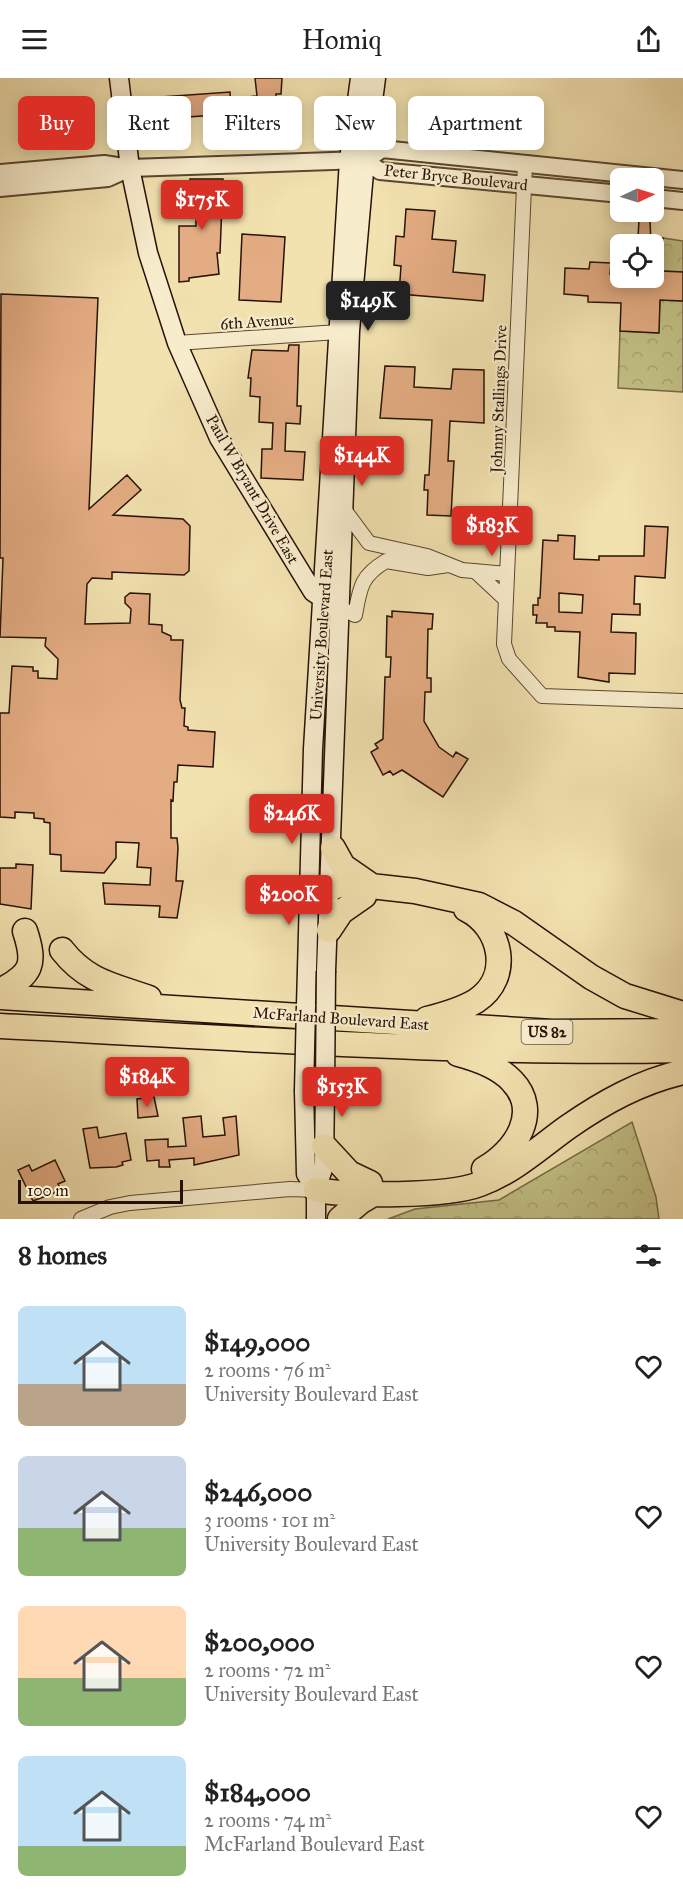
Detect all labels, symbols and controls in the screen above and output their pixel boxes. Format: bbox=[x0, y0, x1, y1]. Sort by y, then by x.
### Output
icon: menu bbox=[18, 23, 51, 56]
text: Homiq bbox=[302, 23, 381, 56]
icon: share bbox=[632, 23, 665, 56]
chip: Buy bbox=[18, 96, 95, 150]
chip: Rent bbox=[107, 96, 191, 150]
chip: Filters bbox=[203, 96, 302, 150]
chip: New bbox=[314, 96, 396, 150]
chip: Apartment bbox=[408, 96, 544, 150]
street label: Peter Bryce Boulevard bbox=[383, 160, 529, 194]
north arrow bbox=[610, 168, 664, 222]
map controls bbox=[610, 168, 664, 288]
pin: $175K bbox=[160, 180, 244, 231]
text: $175K bbox=[175, 187, 229, 211]
button: locate bbox=[610, 234, 664, 288]
pin: $149K bbox=[326, 281, 410, 332]
text: $149K bbox=[340, 288, 396, 312]
street label: 6th Avenue bbox=[219, 309, 295, 334]
street label: Johnny Stallings Drive bbox=[486, 324, 512, 475]
street label: Paul W Bryant Drive East bbox=[202, 411, 303, 568]
pin: $144K bbox=[320, 436, 404, 487]
text: $144K bbox=[334, 443, 390, 467]
pin: $183K bbox=[450, 506, 534, 557]
text: $183K bbox=[466, 513, 518, 537]
street label: University Boulevard East bbox=[306, 548, 337, 721]
pin: $246K bbox=[250, 794, 334, 845]
text: $246K bbox=[263, 801, 321, 825]
pin: $200K bbox=[247, 875, 331, 926]
text: $200K bbox=[259, 882, 319, 906]
street label: McFarland Boulevard East bbox=[252, 1003, 430, 1034]
road number: US 82 bbox=[522, 1020, 572, 1044]
pin: $184K bbox=[105, 1057, 189, 1108]
text: $184K bbox=[119, 1064, 175, 1088]
pin: $153K bbox=[300, 1067, 384, 1118]
text: $153K bbox=[316, 1074, 368, 1098]
scale bar bbox=[18, 1177, 183, 1204]
text: 100 m bbox=[27, 1181, 69, 1200]
text: 8 homes bbox=[18, 1239, 107, 1271]
icon: filters bbox=[632, 1239, 665, 1272]
text: $149,000 bbox=[204, 1326, 310, 1358]
icon: home bbox=[66, 1330, 138, 1402]
icon: heart bbox=[632, 1350, 665, 1383]
text: 2 rooms · 76 m² bbox=[204, 1358, 331, 1382]
text: University Boulevard East bbox=[204, 1382, 419, 1406]
text: $246,000 bbox=[204, 1476, 312, 1508]
icon: home bbox=[66, 1480, 138, 1552]
icon: heart bbox=[632, 1500, 665, 1533]
text: 3 rooms · 101 m² bbox=[204, 1508, 335, 1532]
text: University Boulevard East bbox=[204, 1532, 419, 1556]
text: $200,000 bbox=[204, 1626, 315, 1658]
icon: home bbox=[66, 1630, 138, 1702]
icon: heart bbox=[632, 1650, 665, 1683]
text: 2 rooms · 72 m² bbox=[204, 1658, 331, 1682]
text: University Boulevard East bbox=[204, 1682, 419, 1706]
text: $184,000 bbox=[204, 1776, 311, 1808]
icon: home bbox=[66, 1780, 138, 1852]
icon: heart bbox=[632, 1800, 665, 1833]
text: 2 rooms · 74 m² bbox=[204, 1808, 331, 1832]
text: McFarland Boulevard East bbox=[204, 1832, 425, 1856]

